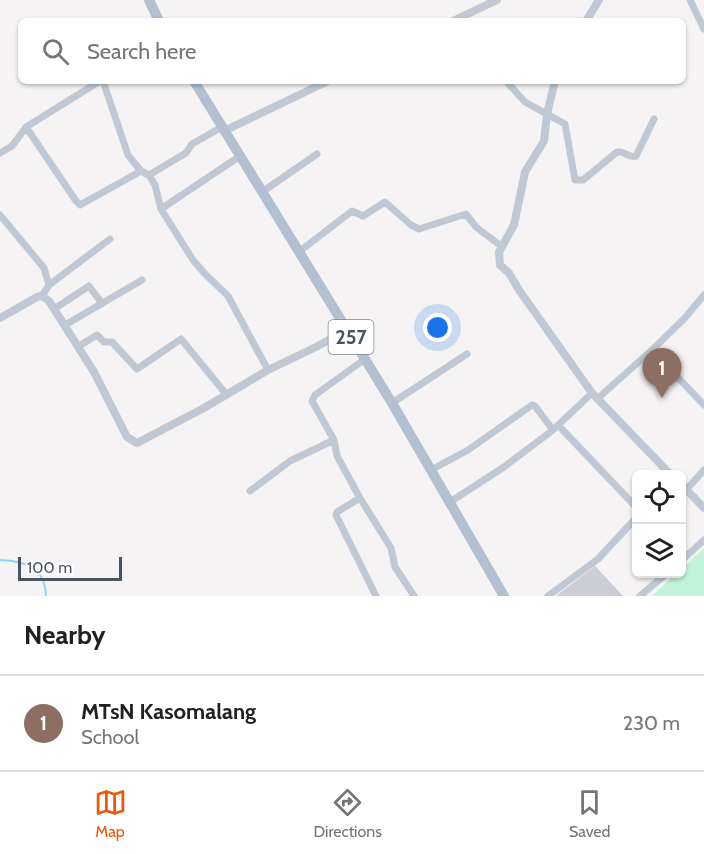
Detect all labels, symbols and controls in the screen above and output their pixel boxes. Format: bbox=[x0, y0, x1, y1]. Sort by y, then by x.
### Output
search box bbox=[18, 18, 686, 84]
icon: search bbox=[39, 35, 72, 68]
text: Search here bbox=[87, 38, 196, 65]
your location bbox=[423, 313, 452, 342]
road number: 257 bbox=[328, 320, 374, 354]
pin: 1 bbox=[642, 348, 682, 398]
map controls bbox=[632, 470, 686, 578]
button: locate bbox=[632, 470, 686, 524]
button: layers bbox=[632, 524, 686, 578]
scale bar bbox=[18, 554, 122, 582]
text: 100 m bbox=[27, 558, 72, 577]
text: Nearby bbox=[24, 619, 105, 651]
text: MTsN Kasomalang bbox=[81, 698, 256, 725]
text: 1 bbox=[40, 711, 47, 735]
text: 230 m bbox=[623, 711, 680, 735]
text: School bbox=[81, 725, 139, 749]
tab: Map bbox=[94, 786, 127, 841]
tab: Directions bbox=[314, 786, 382, 841]
tab: Saved bbox=[569, 786, 610, 841]

